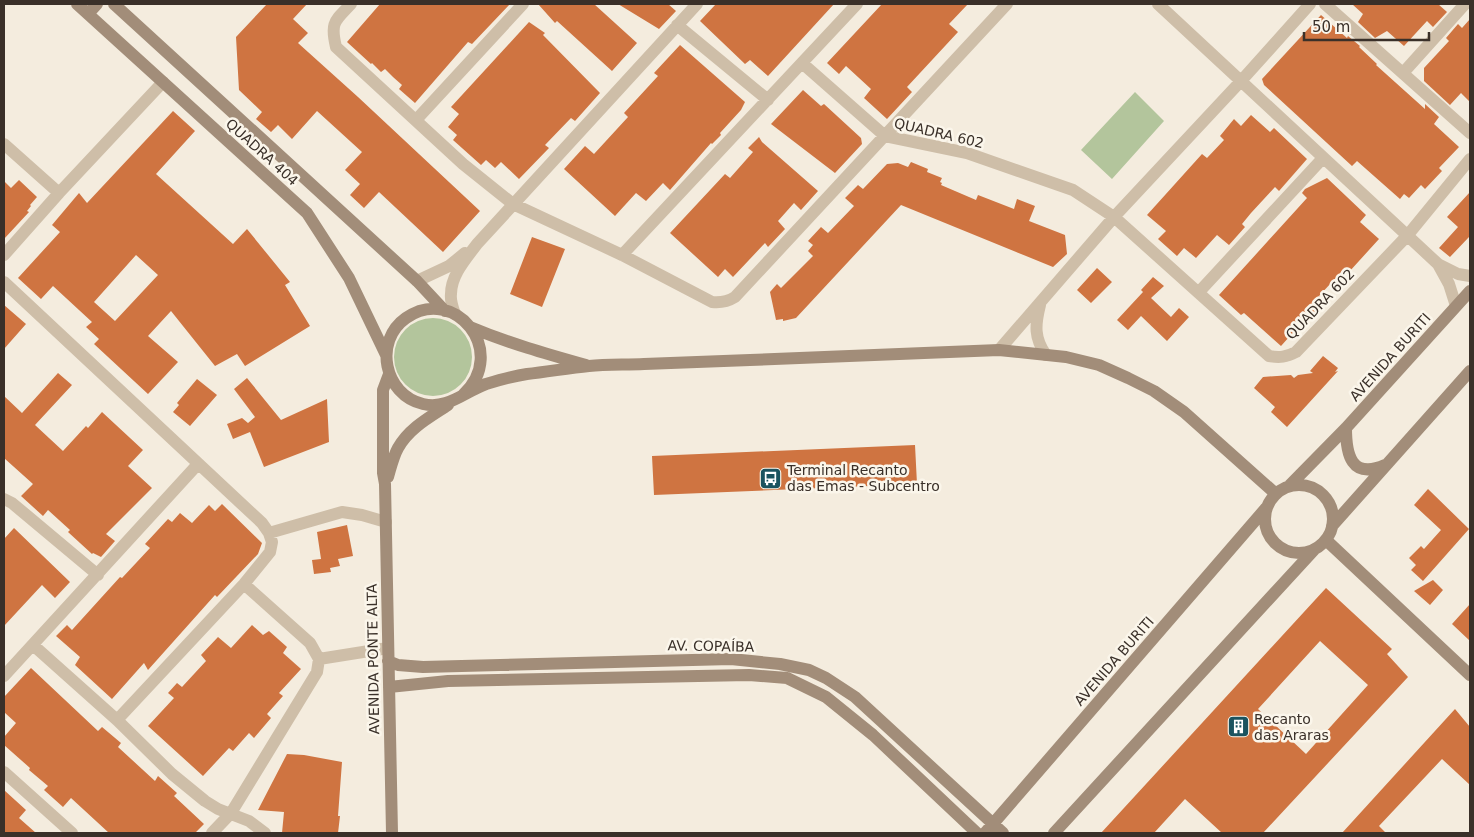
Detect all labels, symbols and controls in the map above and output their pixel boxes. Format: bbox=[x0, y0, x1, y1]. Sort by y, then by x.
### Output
scale bar bbox=[1304, 10, 1429, 42]
text: 50 m bbox=[1312, 18, 1350, 36]
street label: QUADRA 404 bbox=[223, 115, 301, 189]
street label: QUADRA 602 bbox=[893, 115, 985, 151]
street label: QUADRA 602 bbox=[1282, 266, 1358, 342]
street label: AVENIDA BURITI bbox=[1346, 310, 1434, 404]
place label: Terminal Recanto das Emas - Subcentro bbox=[786, 462, 940, 494]
bus stop icon: Terminal Recanto das Emas - Subcentro bbox=[759, 466, 783, 490]
street label: AVENIDA PONTE ALTA bbox=[364, 583, 382, 734]
street label: AVENIDA BURITI bbox=[1071, 613, 1157, 709]
street label: AV. COPAÍBA bbox=[668, 637, 755, 655]
place label: Recanto das Araras bbox=[1254, 711, 1329, 743]
building icon: Recanto das Araras bbox=[1226, 715, 1250, 739]

